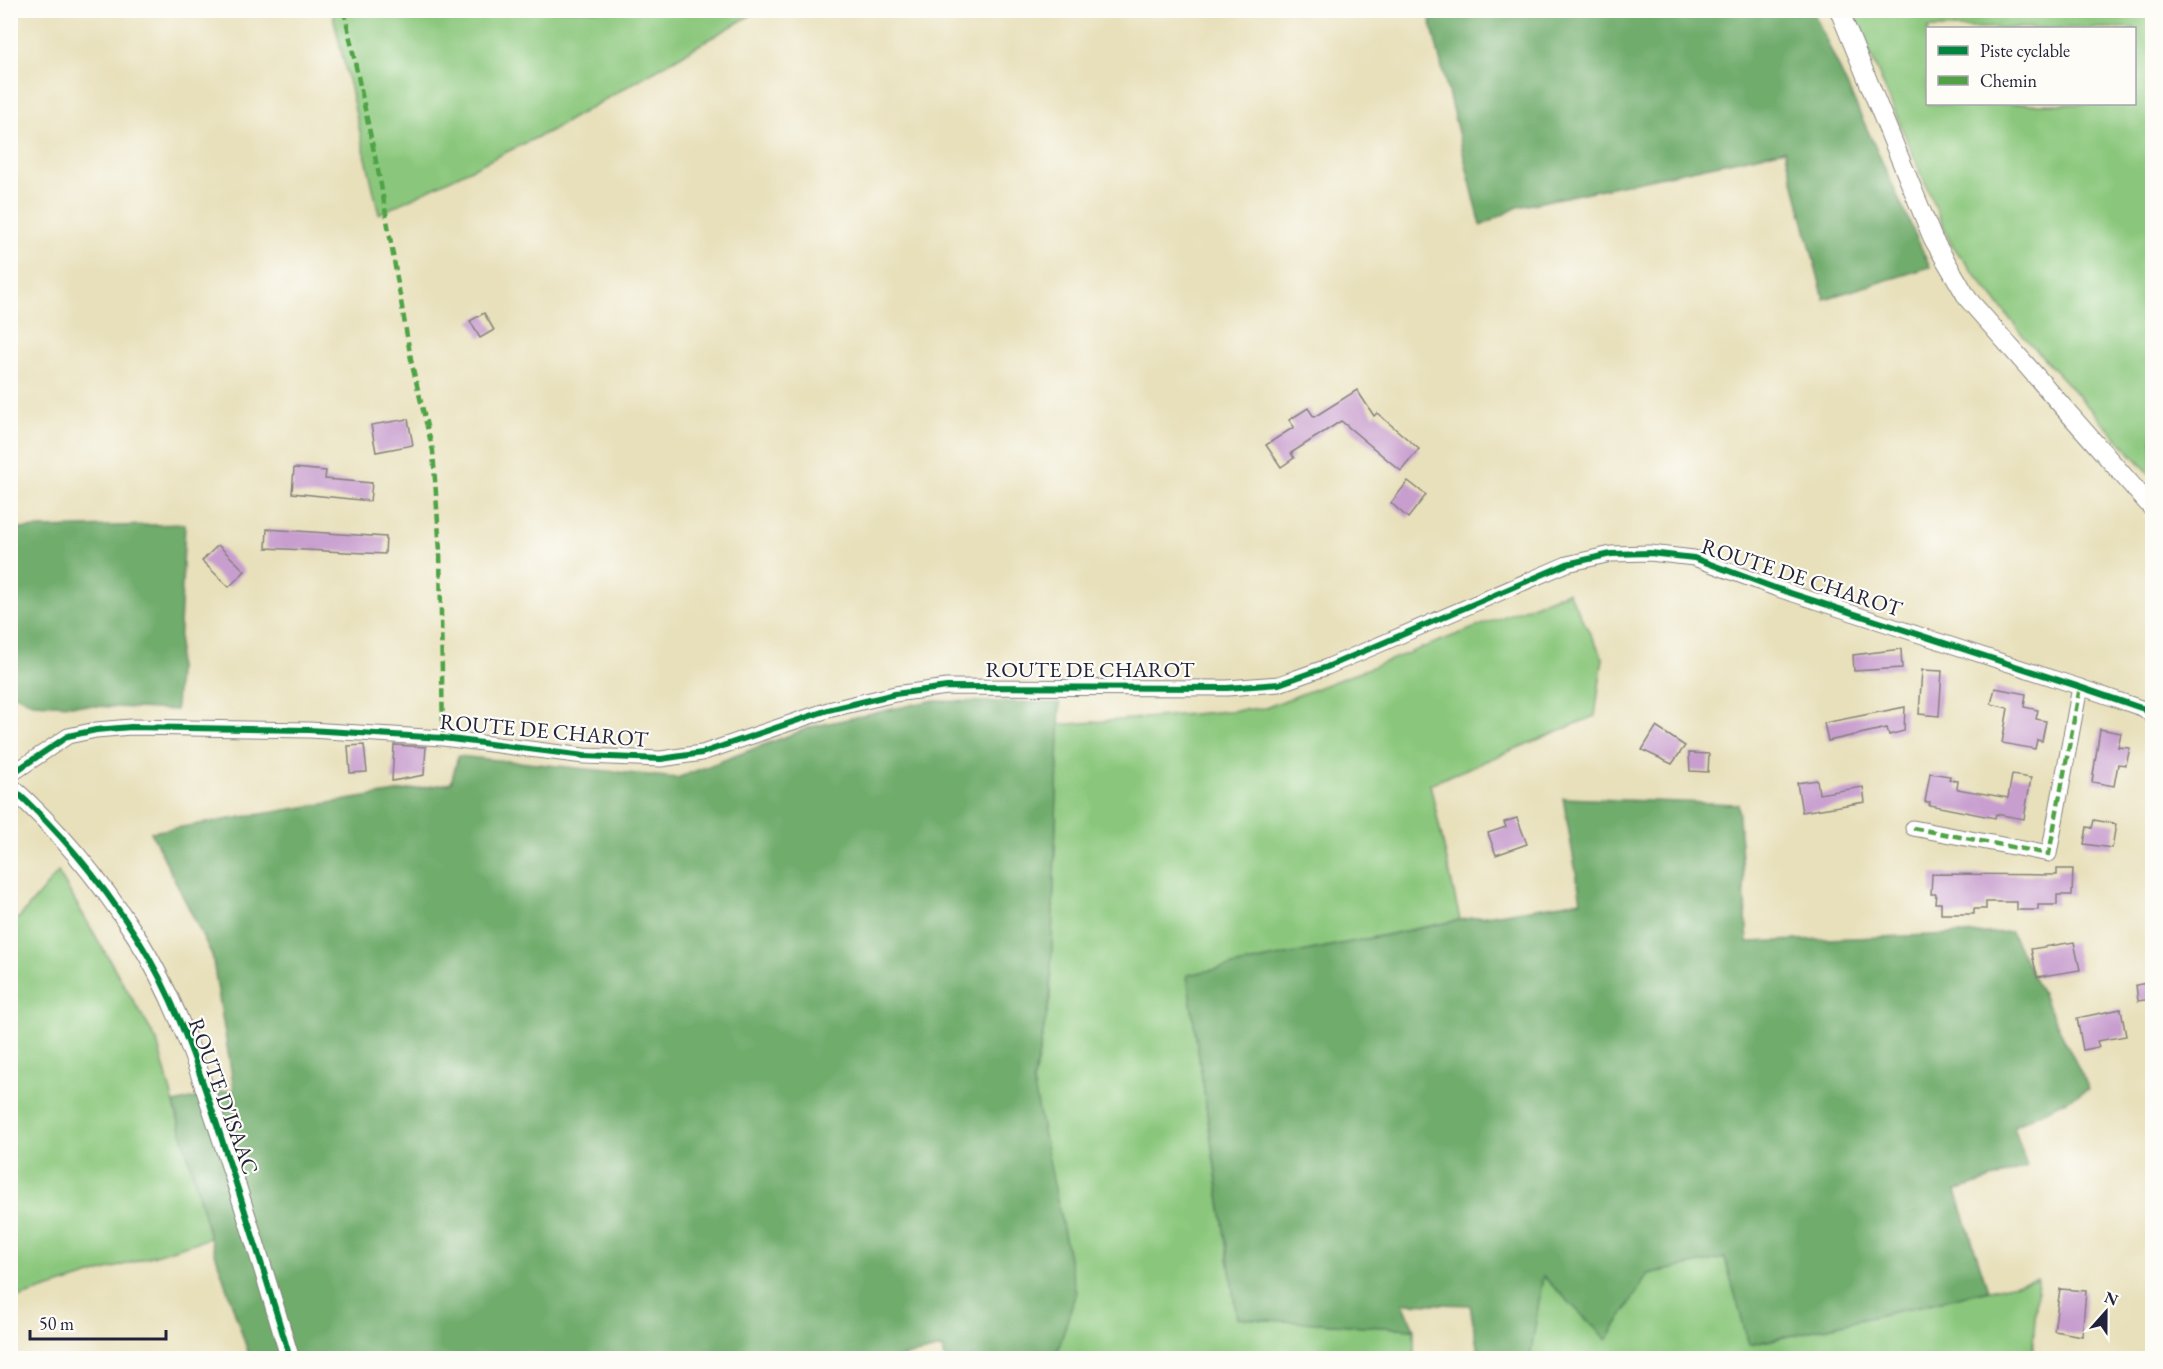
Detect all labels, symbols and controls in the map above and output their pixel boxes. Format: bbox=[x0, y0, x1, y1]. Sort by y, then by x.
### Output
legend bbox=[1926, 27, 2136, 105]
text: Piste cyclable bbox=[1980, 39, 2070, 62]
text: Chemin bbox=[1980, 69, 2037, 92]
street label: ROUTE DE CHAROT bbox=[1698, 531, 1906, 624]
street label: ROUTE DE CHAROT bbox=[985, 655, 1195, 684]
street label: ROUTE DE CHAROT bbox=[439, 707, 650, 754]
street label: ROUTE D'ISAAC bbox=[182, 1014, 265, 1178]
north arrow bbox=[2076, 1282, 2136, 1342]
text: N bbox=[2101, 1286, 2121, 1311]
scale bar bbox=[30, 1303, 166, 1341]
text: 50 m bbox=[39, 1312, 74, 1335]

